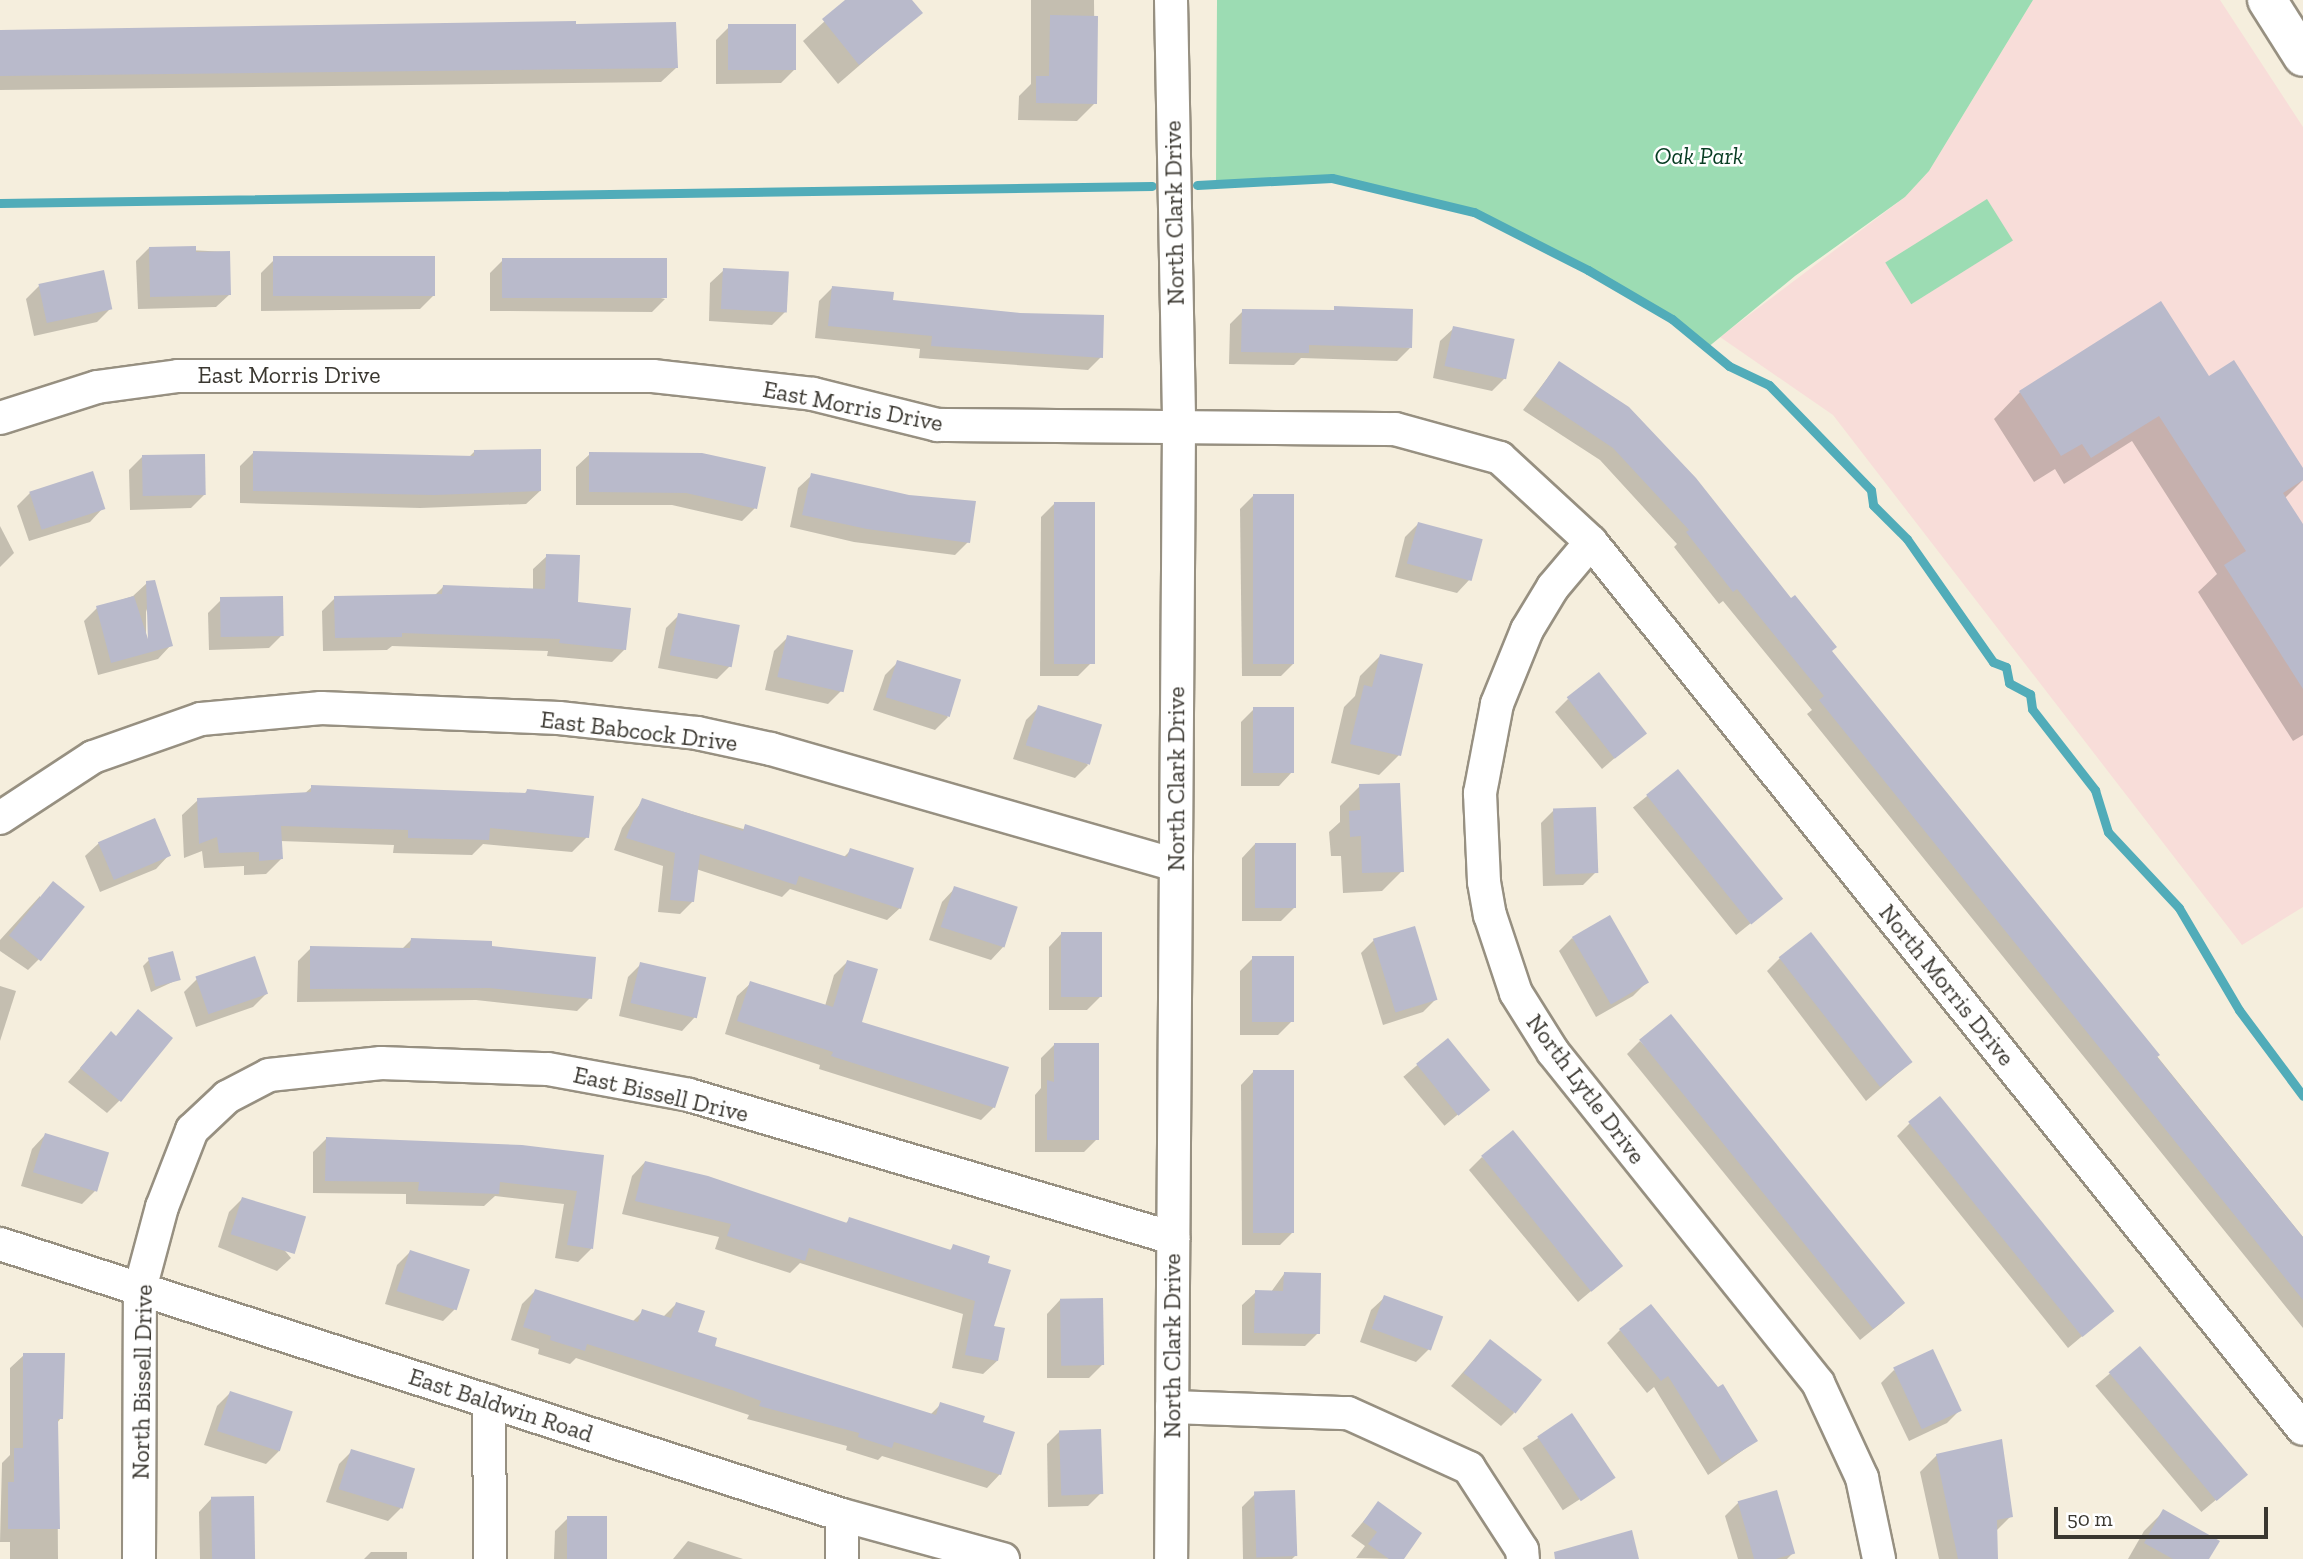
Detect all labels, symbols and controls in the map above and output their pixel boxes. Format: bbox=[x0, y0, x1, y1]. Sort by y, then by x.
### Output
street label: North Clark Drive bbox=[1158, 120, 1190, 306]
park label: Oak Park bbox=[1654, 142, 1744, 170]
street label: East Morris Drive bbox=[198, 361, 380, 389]
street label: East Morris Drive bbox=[761, 374, 945, 438]
street label: North Clark Drive bbox=[1162, 686, 1190, 872]
street label: East Babcock Drive bbox=[539, 705, 739, 757]
street label: North Morris Drive bbox=[1873, 898, 2021, 1072]
street label: North Lytle Drive bbox=[1520, 1008, 1652, 1170]
street label: East Bissell Drive bbox=[571, 1060, 751, 1128]
street label: North Clark Drive bbox=[1158, 1253, 1186, 1439]
street label: North Bissell Drive bbox=[126, 1284, 158, 1480]
street label: East Baldwin Road bbox=[405, 1362, 597, 1448]
scale bar bbox=[2058, 1492, 2272, 1536]
text: 50 m bbox=[2067, 1506, 2113, 1531]

